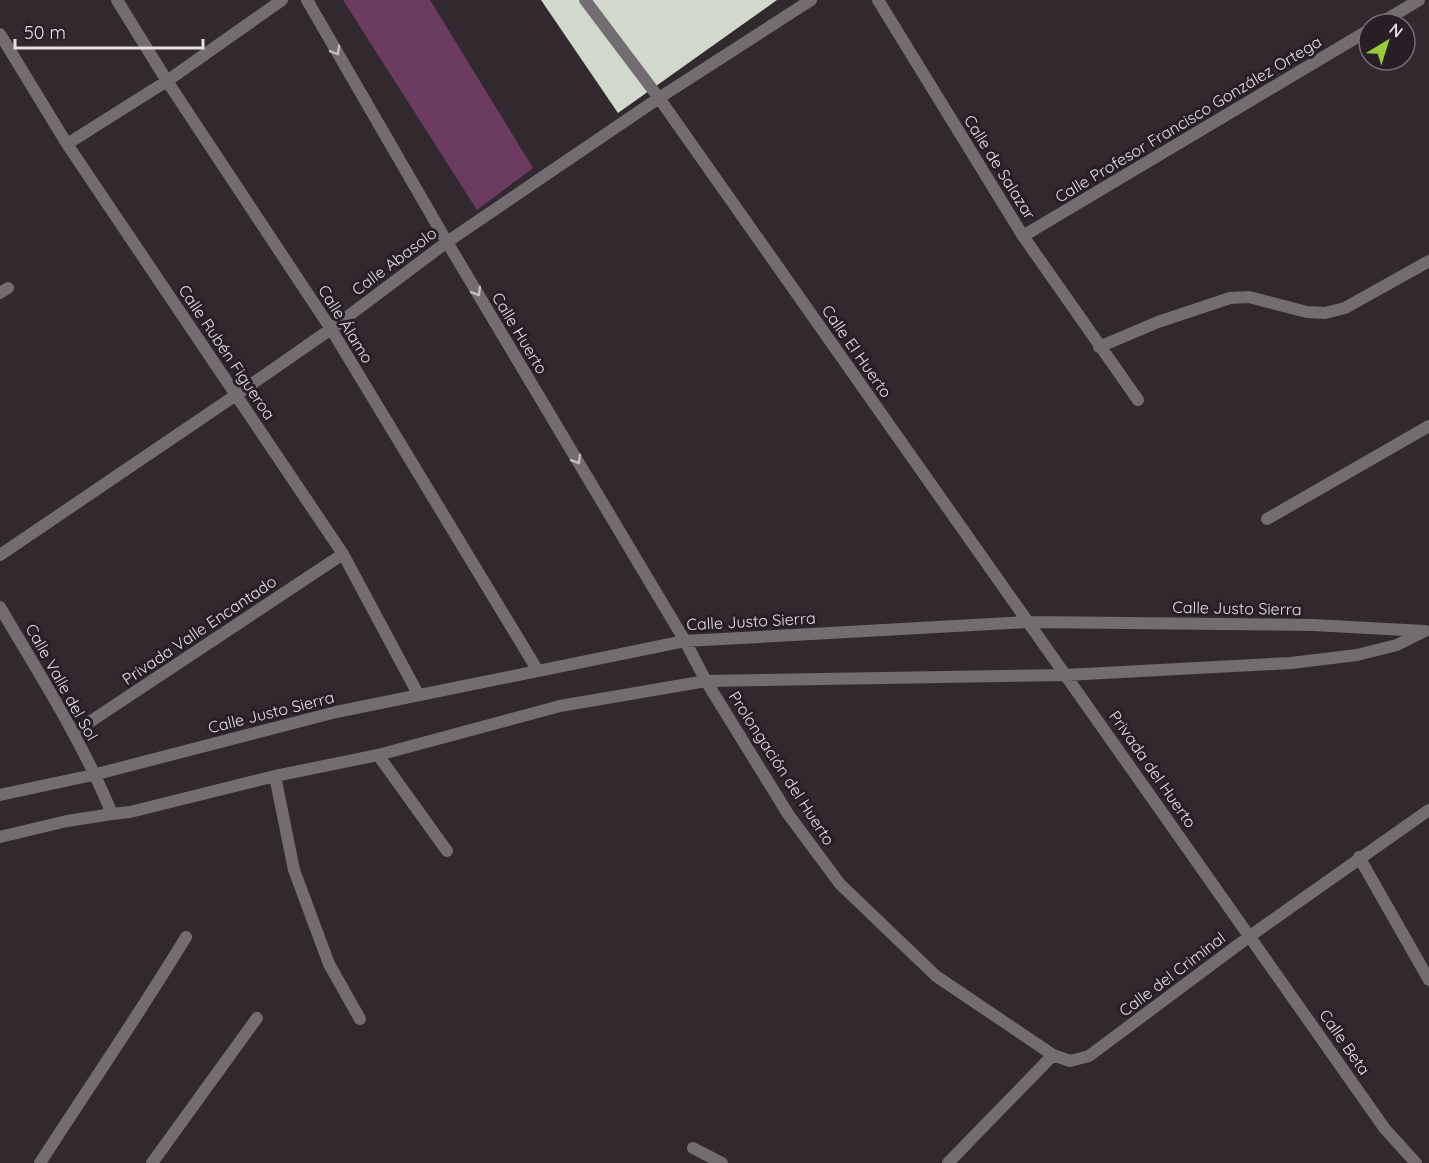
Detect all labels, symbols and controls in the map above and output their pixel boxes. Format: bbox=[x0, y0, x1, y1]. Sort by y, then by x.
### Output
scale bar bbox=[15, 12, 202, 50]
north arrow bbox=[1357, 12, 1417, 72]
text: N bbox=[1385, 19, 1407, 42]
text: 50 m bbox=[24, 21, 66, 44]
street label: Calle Profesor Francisco González Ortega bbox=[1051, 31, 1325, 207]
one-way arrow bbox=[329, 45, 341, 55]
street label: Calle de Salazar bbox=[960, 111, 1040, 223]
street label: Calle Abasolo bbox=[348, 223, 440, 299]
street label: Calle Rubén Figueroa bbox=[174, 281, 280, 423]
street label: Calle Álamo bbox=[314, 281, 378, 367]
one-way arrow bbox=[469, 286, 481, 296]
street label: Calle Huerto bbox=[488, 289, 552, 377]
street label: Calle El Huerto bbox=[818, 301, 896, 401]
one-way arrow bbox=[569, 454, 581, 464]
street label: Privada Valle Encantado bbox=[118, 571, 280, 689]
street label: Calle Justo Sierra bbox=[1172, 597, 1302, 619]
street label: Calle Justo Sierra bbox=[686, 608, 816, 634]
street label: Calle Valle del Sol bbox=[22, 620, 102, 744]
street label: Calle Justo Sierra bbox=[206, 687, 336, 737]
street label: Prolongación del Huerto bbox=[725, 687, 839, 849]
street label: Privada del Huerto bbox=[1105, 706, 1201, 832]
street label: Calle del Criminal bbox=[1115, 927, 1229, 1021]
street label: Calle Beta bbox=[1315, 1005, 1375, 1079]

